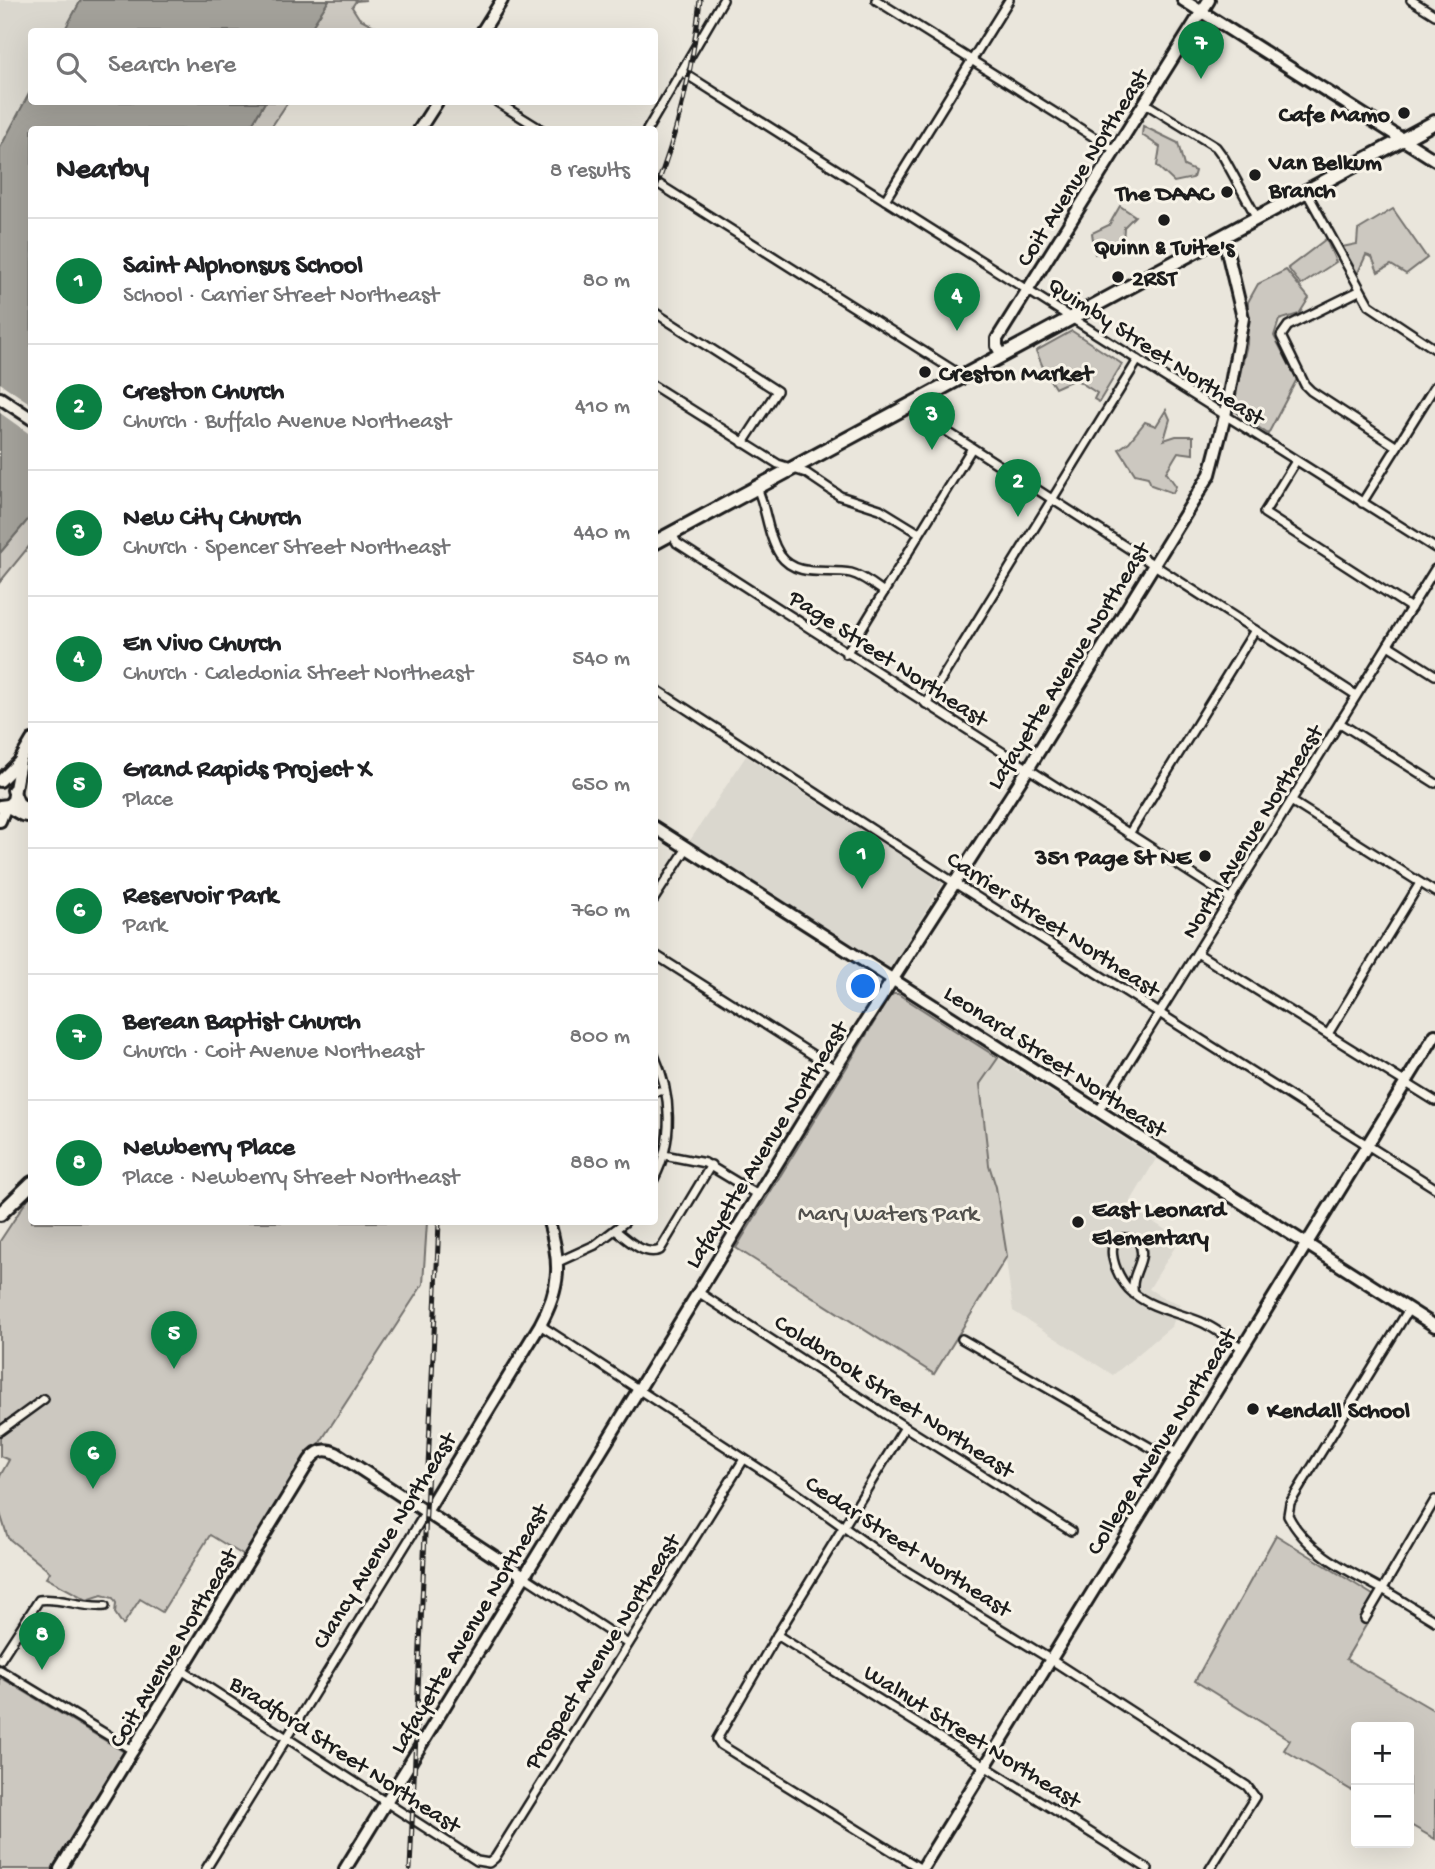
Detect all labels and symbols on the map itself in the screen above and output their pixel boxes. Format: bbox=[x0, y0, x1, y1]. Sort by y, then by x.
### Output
pin: 7 bbox=[1178, 21, 1224, 79]
street label: Coit Avenue Northeast bbox=[1011, 63, 1158, 273]
place label: Cafe Mamo bbox=[1279, 102, 1391, 131]
marker: Cafe Mamo bbox=[1396, 105, 1412, 121]
place label: Van Belkum Branch bbox=[1268, 150, 1382, 207]
marker: Van Belkum Branch bbox=[1247, 167, 1263, 183]
place label: The DAAC bbox=[1114, 181, 1215, 210]
marker: The DAAC bbox=[1219, 184, 1235, 200]
marker: Quinn & Tuite's bbox=[1156, 212, 1172, 228]
place label: Quinn & Tuite's bbox=[1094, 235, 1235, 264]
place label: 2RST bbox=[1132, 266, 1178, 295]
marker: 2RST bbox=[1110, 269, 1126, 285]
street label: Quimby Street Northeast bbox=[1041, 272, 1271, 435]
pin: 4 bbox=[934, 273, 980, 331]
place label: Creston Market bbox=[939, 361, 1095, 390]
marker: Creston Market bbox=[917, 364, 933, 380]
pin: 3 bbox=[909, 392, 955, 450]
pin: 2 bbox=[995, 459, 1041, 517]
street label: Lafayette Avenue Northeast bbox=[982, 536, 1159, 796]
street label: Page Street Northeast bbox=[781, 584, 994, 736]
street label: North Avenue Northeast bbox=[1176, 719, 1333, 945]
pin: 1 bbox=[839, 831, 885, 889]
place label: 351 Page St NE bbox=[1034, 845, 1193, 874]
street label: Carrier Street Northeast bbox=[940, 846, 1166, 1007]
marker: 351 Page St NE bbox=[1197, 848, 1213, 864]
your location bbox=[846, 969, 880, 1003]
street label: Leonard Street Northeast bbox=[937, 980, 1173, 1147]
street label: Lafayette Avenue Northeast bbox=[680, 1015, 857, 1275]
place label: East Leonard Elementary bbox=[1092, 1197, 1228, 1254]
park label: Mary Waters Park bbox=[798, 1201, 981, 1230]
marker: East Leonard Elementary bbox=[1070, 1214, 1086, 1230]
street label: Coldbrook Street Northeast bbox=[768, 1309, 1021, 1488]
pin: 5 bbox=[151, 1311, 197, 1369]
street label: College Avenue Northeast bbox=[1081, 1322, 1246, 1561]
place label: Kendall School bbox=[1266, 1398, 1410, 1427]
marker: Kendall School bbox=[1245, 1401, 1261, 1417]
street label: Clancy Avenue Northeast bbox=[307, 1426, 466, 1656]
pin: 6 bbox=[70, 1431, 116, 1489]
street label: Cedar Street Northeast bbox=[798, 1470, 1018, 1627]
street label: Lafayette Avenue Northeast bbox=[385, 1498, 558, 1760]
street label: Prospect Avenue Northeast bbox=[519, 1528, 690, 1777]
street label: Coit Avenue Northeast bbox=[104, 1542, 247, 1754]
pin: 8 bbox=[19, 1612, 65, 1670]
street label: Walnut Street Northeast bbox=[857, 1659, 1087, 1818]
street label: Bradford Street Northeast bbox=[222, 1670, 467, 1843]

